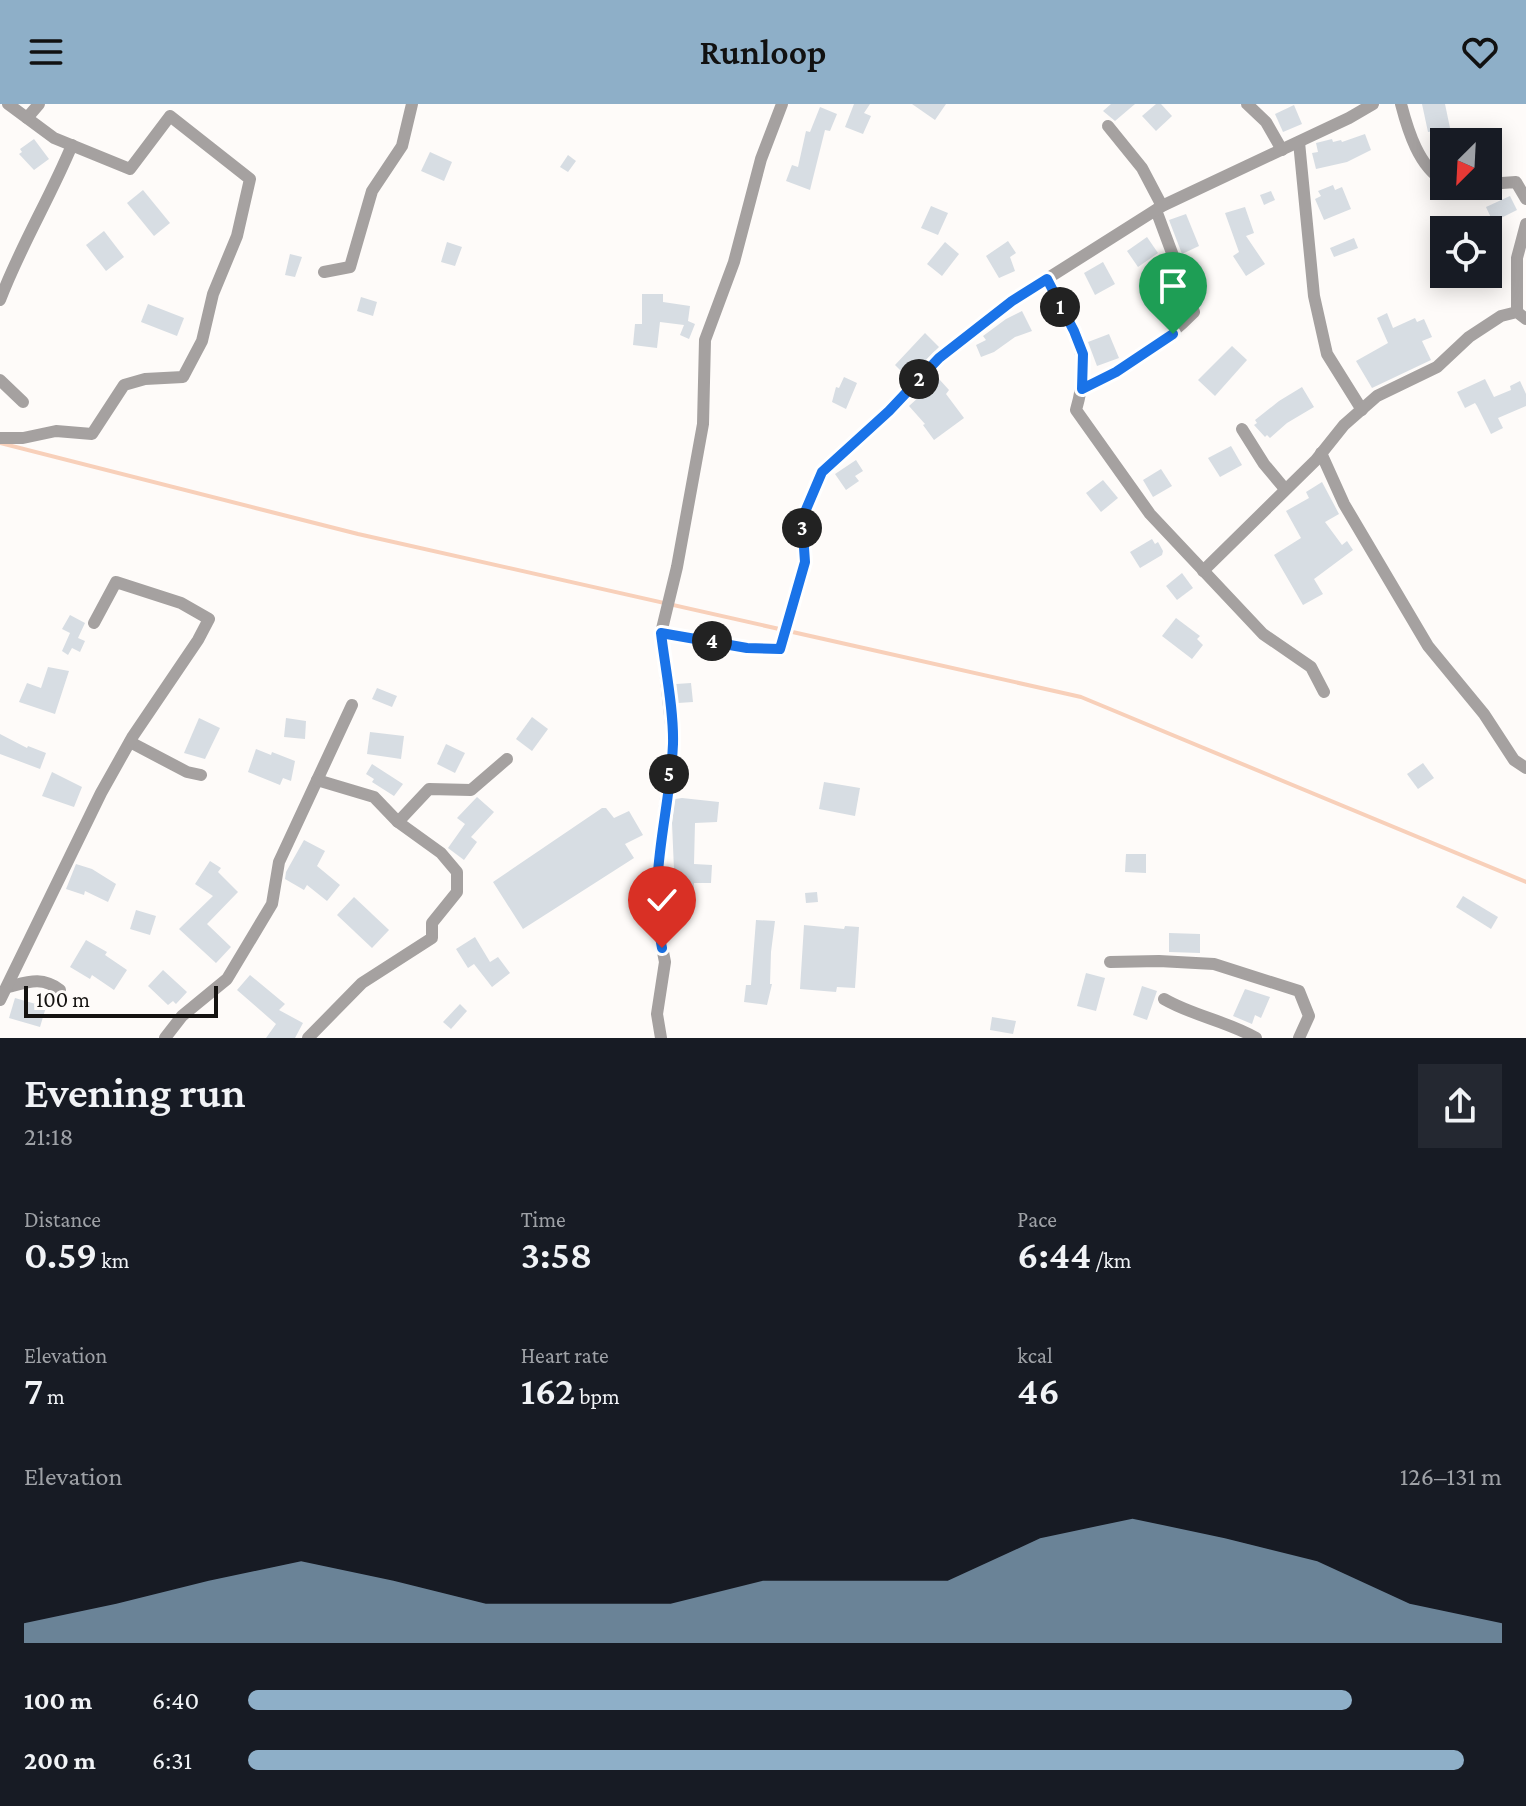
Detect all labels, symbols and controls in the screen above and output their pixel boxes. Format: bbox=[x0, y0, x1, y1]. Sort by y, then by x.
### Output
icon: menu bbox=[24, 30, 68, 74]
icon: heart bbox=[1458, 30, 1502, 74]
text: Runloop bbox=[699, 32, 827, 72]
north arrow bbox=[1430, 128, 1502, 200]
map controls bbox=[1430, 128, 1502, 288]
button: locate bbox=[1430, 216, 1502, 288]
pin bbox=[1139, 252, 1207, 334]
icon: arrive bbox=[1151, 264, 1195, 308]
pin: 1 bbox=[1040, 287, 1080, 327]
text: 1 bbox=[1056, 294, 1064, 319]
pin: 2 bbox=[899, 359, 939, 399]
text: 2 bbox=[913, 366, 925, 391]
pin: 3 bbox=[782, 508, 822, 548]
text: 3 bbox=[797, 515, 807, 540]
pin: 4 bbox=[692, 621, 732, 661]
text: 4 bbox=[706, 628, 718, 653]
pin: 5 bbox=[649, 754, 689, 794]
text: 5 bbox=[664, 761, 674, 786]
pin bbox=[628, 866, 696, 948]
icon: check bbox=[640, 878, 684, 922]
scale bar bbox=[24, 982, 218, 1018]
text: 100 m bbox=[36, 987, 90, 1012]
button: share bbox=[1418, 1064, 1502, 1148]
text: Evening run bbox=[24, 1068, 246, 1116]
text: 21:18 bbox=[24, 1122, 74, 1151]
text: Distance bbox=[24, 1207, 101, 1232]
text: Time bbox=[521, 1207, 566, 1232]
text: Pace bbox=[1017, 1207, 1057, 1232]
text: 0.59 bbox=[24, 1232, 97, 1277]
text: 3:58 bbox=[521, 1232, 592, 1277]
text: 6:44 bbox=[1017, 1232, 1091, 1277]
text: km bbox=[97, 1248, 129, 1273]
text: /km bbox=[1091, 1248, 1131, 1273]
text: Elevation bbox=[24, 1343, 107, 1368]
text: Heart rate bbox=[521, 1343, 609, 1368]
text: kcal bbox=[1017, 1343, 1053, 1368]
text: 7 bbox=[24, 1368, 43, 1413]
text: 162 bbox=[521, 1368, 575, 1413]
text: 46 bbox=[1017, 1368, 1060, 1413]
text: m bbox=[43, 1384, 65, 1409]
text: bpm bbox=[575, 1384, 620, 1409]
text: Elevation bbox=[24, 1462, 122, 1491]
text: 126–131 m bbox=[1400, 1462, 1502, 1491]
text: 100 m bbox=[24, 1686, 92, 1715]
text: 6:40 bbox=[152, 1686, 199, 1715]
text: 200 m bbox=[24, 1746, 96, 1775]
text: 6:31 bbox=[152, 1746, 192, 1775]

